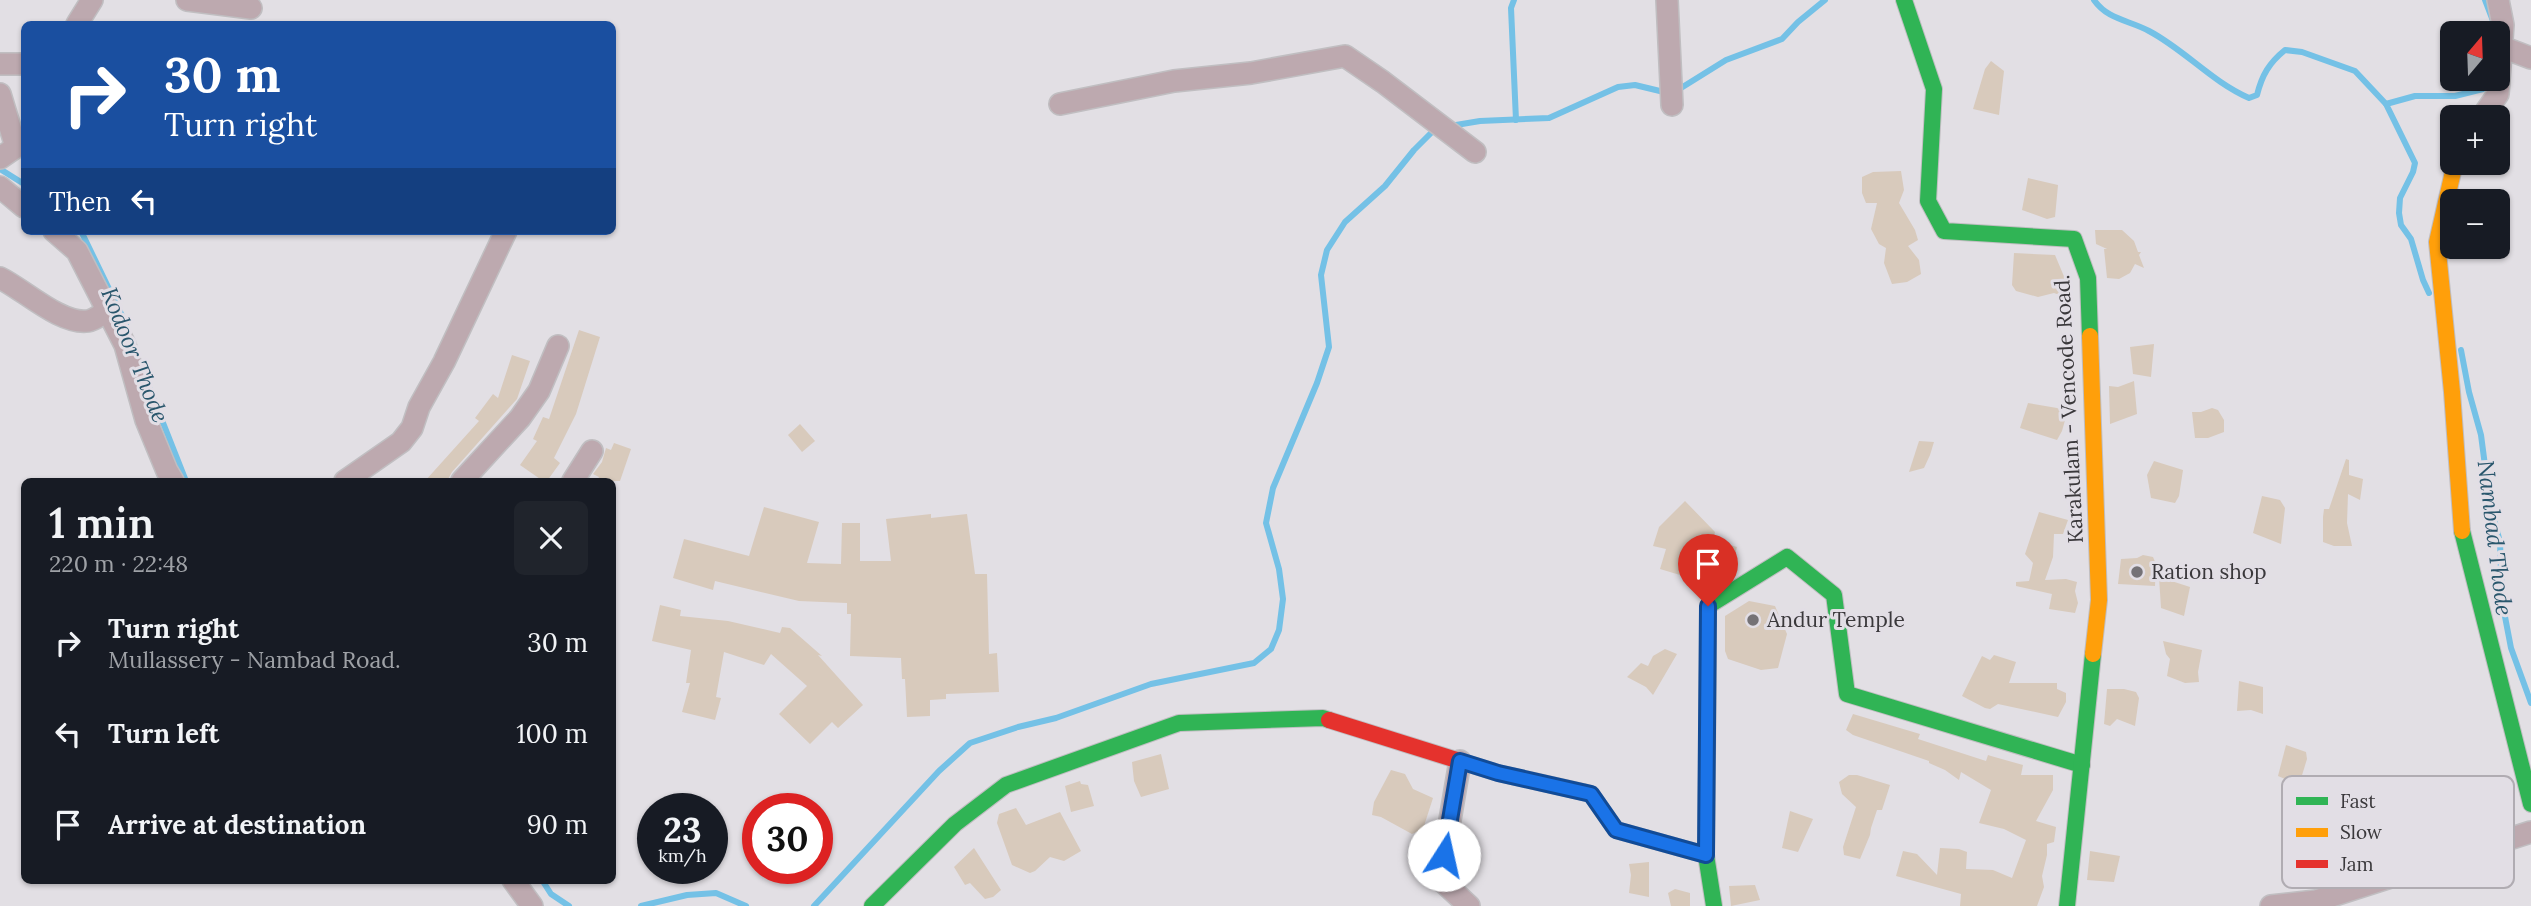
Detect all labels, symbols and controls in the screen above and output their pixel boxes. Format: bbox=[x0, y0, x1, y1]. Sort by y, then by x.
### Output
north arrow bbox=[2440, 21, 2510, 91]
map controls bbox=[2440, 21, 2510, 259]
text: 30 m bbox=[164, 43, 281, 105]
icon: right bbox=[49, 49, 140, 140]
text: Turn right bbox=[164, 104, 317, 145]
button: + bbox=[2440, 105, 2510, 175]
icon: left bbox=[125, 182, 163, 220]
text: Then bbox=[49, 185, 111, 218]
button: − bbox=[2440, 189, 2510, 259]
street label: Karakulam - Vencode Road. bbox=[2048, 274, 2089, 544]
water label: Kodoor Thode bbox=[95, 283, 176, 427]
water label: Nambad Thode bbox=[2472, 458, 2519, 617]
text: 1 min bbox=[49, 496, 154, 550]
button: close bbox=[514, 501, 588, 575]
pin bbox=[1678, 534, 1738, 606]
icon: arrive bbox=[1689, 545, 1727, 583]
text: 220 m · 22:48 bbox=[49, 549, 188, 578]
place label: Ration shop bbox=[2151, 558, 2267, 585]
marker: Ration shop bbox=[2129, 564, 2145, 580]
place label: Andur Temple bbox=[1766, 606, 1905, 633]
text: Turn right bbox=[108, 612, 239, 645]
marker: Andur Temple bbox=[1745, 612, 1761, 628]
icon: right bbox=[49, 624, 87, 662]
text: 30 m bbox=[527, 626, 588, 659]
text: Mullassery - Nambad Road. bbox=[108, 645, 401, 674]
icon: left bbox=[49, 715, 87, 753]
text: Turn left bbox=[108, 717, 219, 750]
text: 100 m bbox=[516, 717, 588, 750]
legend bbox=[2282, 776, 2514, 888]
text: Fast bbox=[2340, 789, 2376, 813]
speed limit sign: 30 bbox=[742, 793, 833, 884]
icon: arrive bbox=[49, 806, 87, 844]
text: 23 bbox=[663, 807, 702, 852]
text: Arrive at destination bbox=[108, 808, 366, 841]
text: 90 m bbox=[527, 808, 588, 841]
position arrow bbox=[1407, 818, 1481, 892]
text: Slow bbox=[2340, 820, 2383, 844]
text: km/h bbox=[658, 844, 707, 867]
text: Jam bbox=[2339, 852, 2374, 876]

